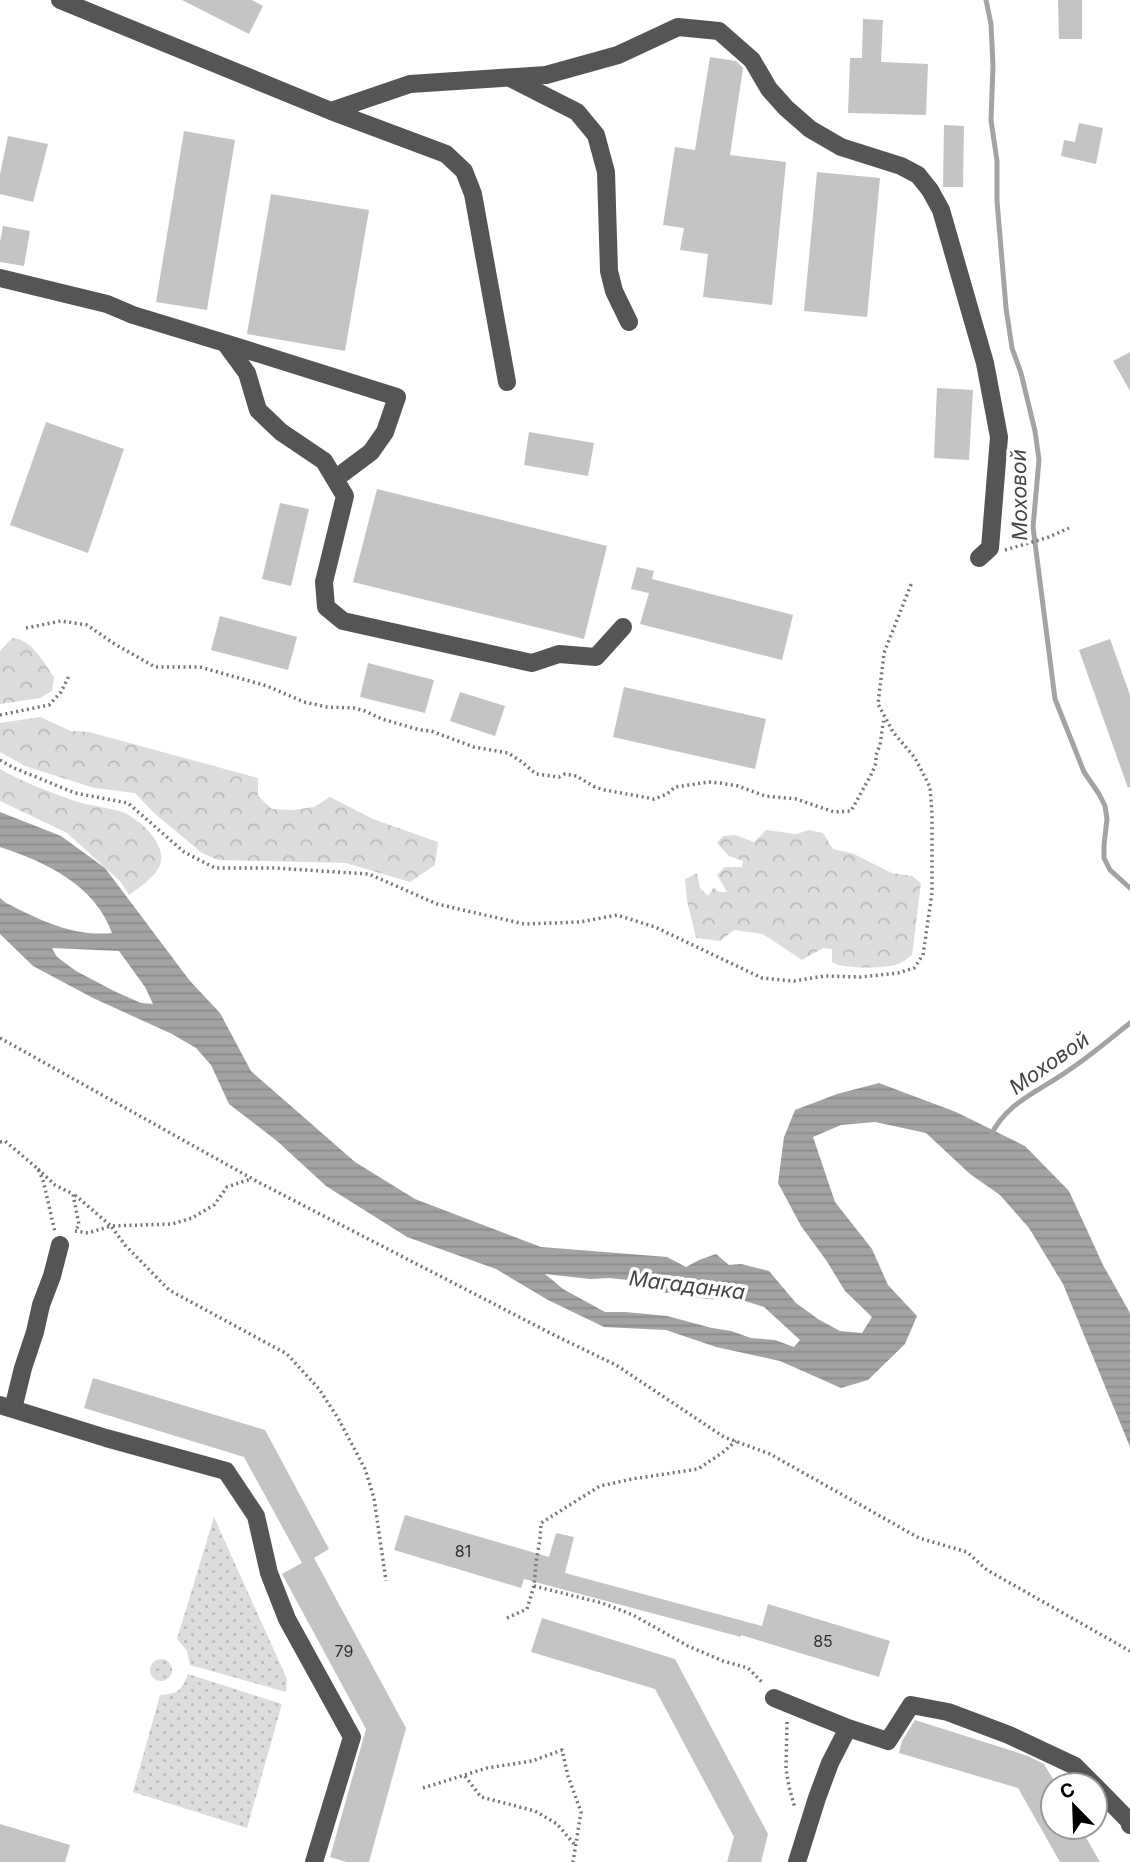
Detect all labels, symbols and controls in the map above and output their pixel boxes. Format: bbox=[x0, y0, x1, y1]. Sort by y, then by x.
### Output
water label: Моховой bbox=[1006, 449, 1032, 541]
water label: Моховой bbox=[1004, 1026, 1094, 1100]
water label: Магаданка bbox=[628, 1265, 747, 1305]
house number: 81 bbox=[455, 1541, 471, 1561]
house number: 85 bbox=[813, 1631, 833, 1651]
house number: 79 bbox=[335, 1641, 353, 1661]
north arrow bbox=[1039, 1771, 1109, 1841]
text: С bbox=[1057, 1777, 1079, 1804]

